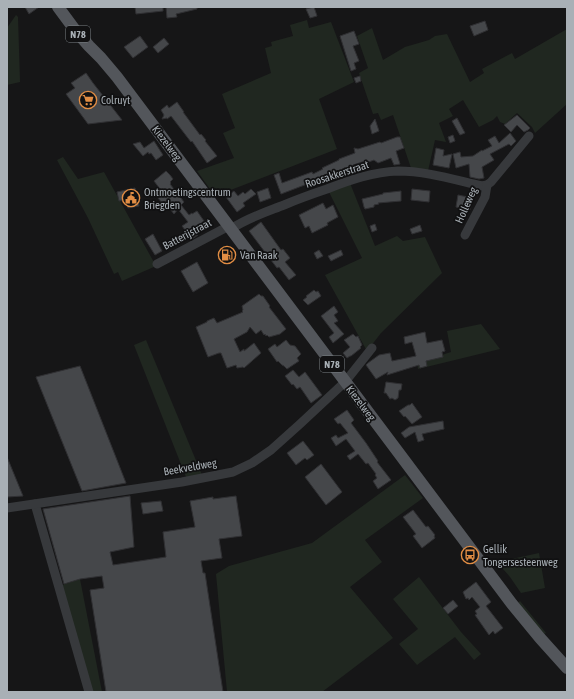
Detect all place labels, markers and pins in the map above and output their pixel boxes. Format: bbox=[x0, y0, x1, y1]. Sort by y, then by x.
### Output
supermarket icon: Colruyt bbox=[78, 90, 98, 110]
place label: Colruyt bbox=[101, 94, 130, 106]
place label: Ontmoetingscentrum Briegden bbox=[144, 186, 231, 211]
public building icon: Ontmoetingscentrum Briegden bbox=[121, 188, 141, 208]
fuel station icon: Van Raak bbox=[217, 245, 237, 265]
place label: Van Raak bbox=[240, 249, 278, 261]
place label: Gellik Tongersesteenweg bbox=[483, 543, 558, 568]
bus stop icon: Gellik Tongersesteenweg bbox=[460, 545, 480, 565]

